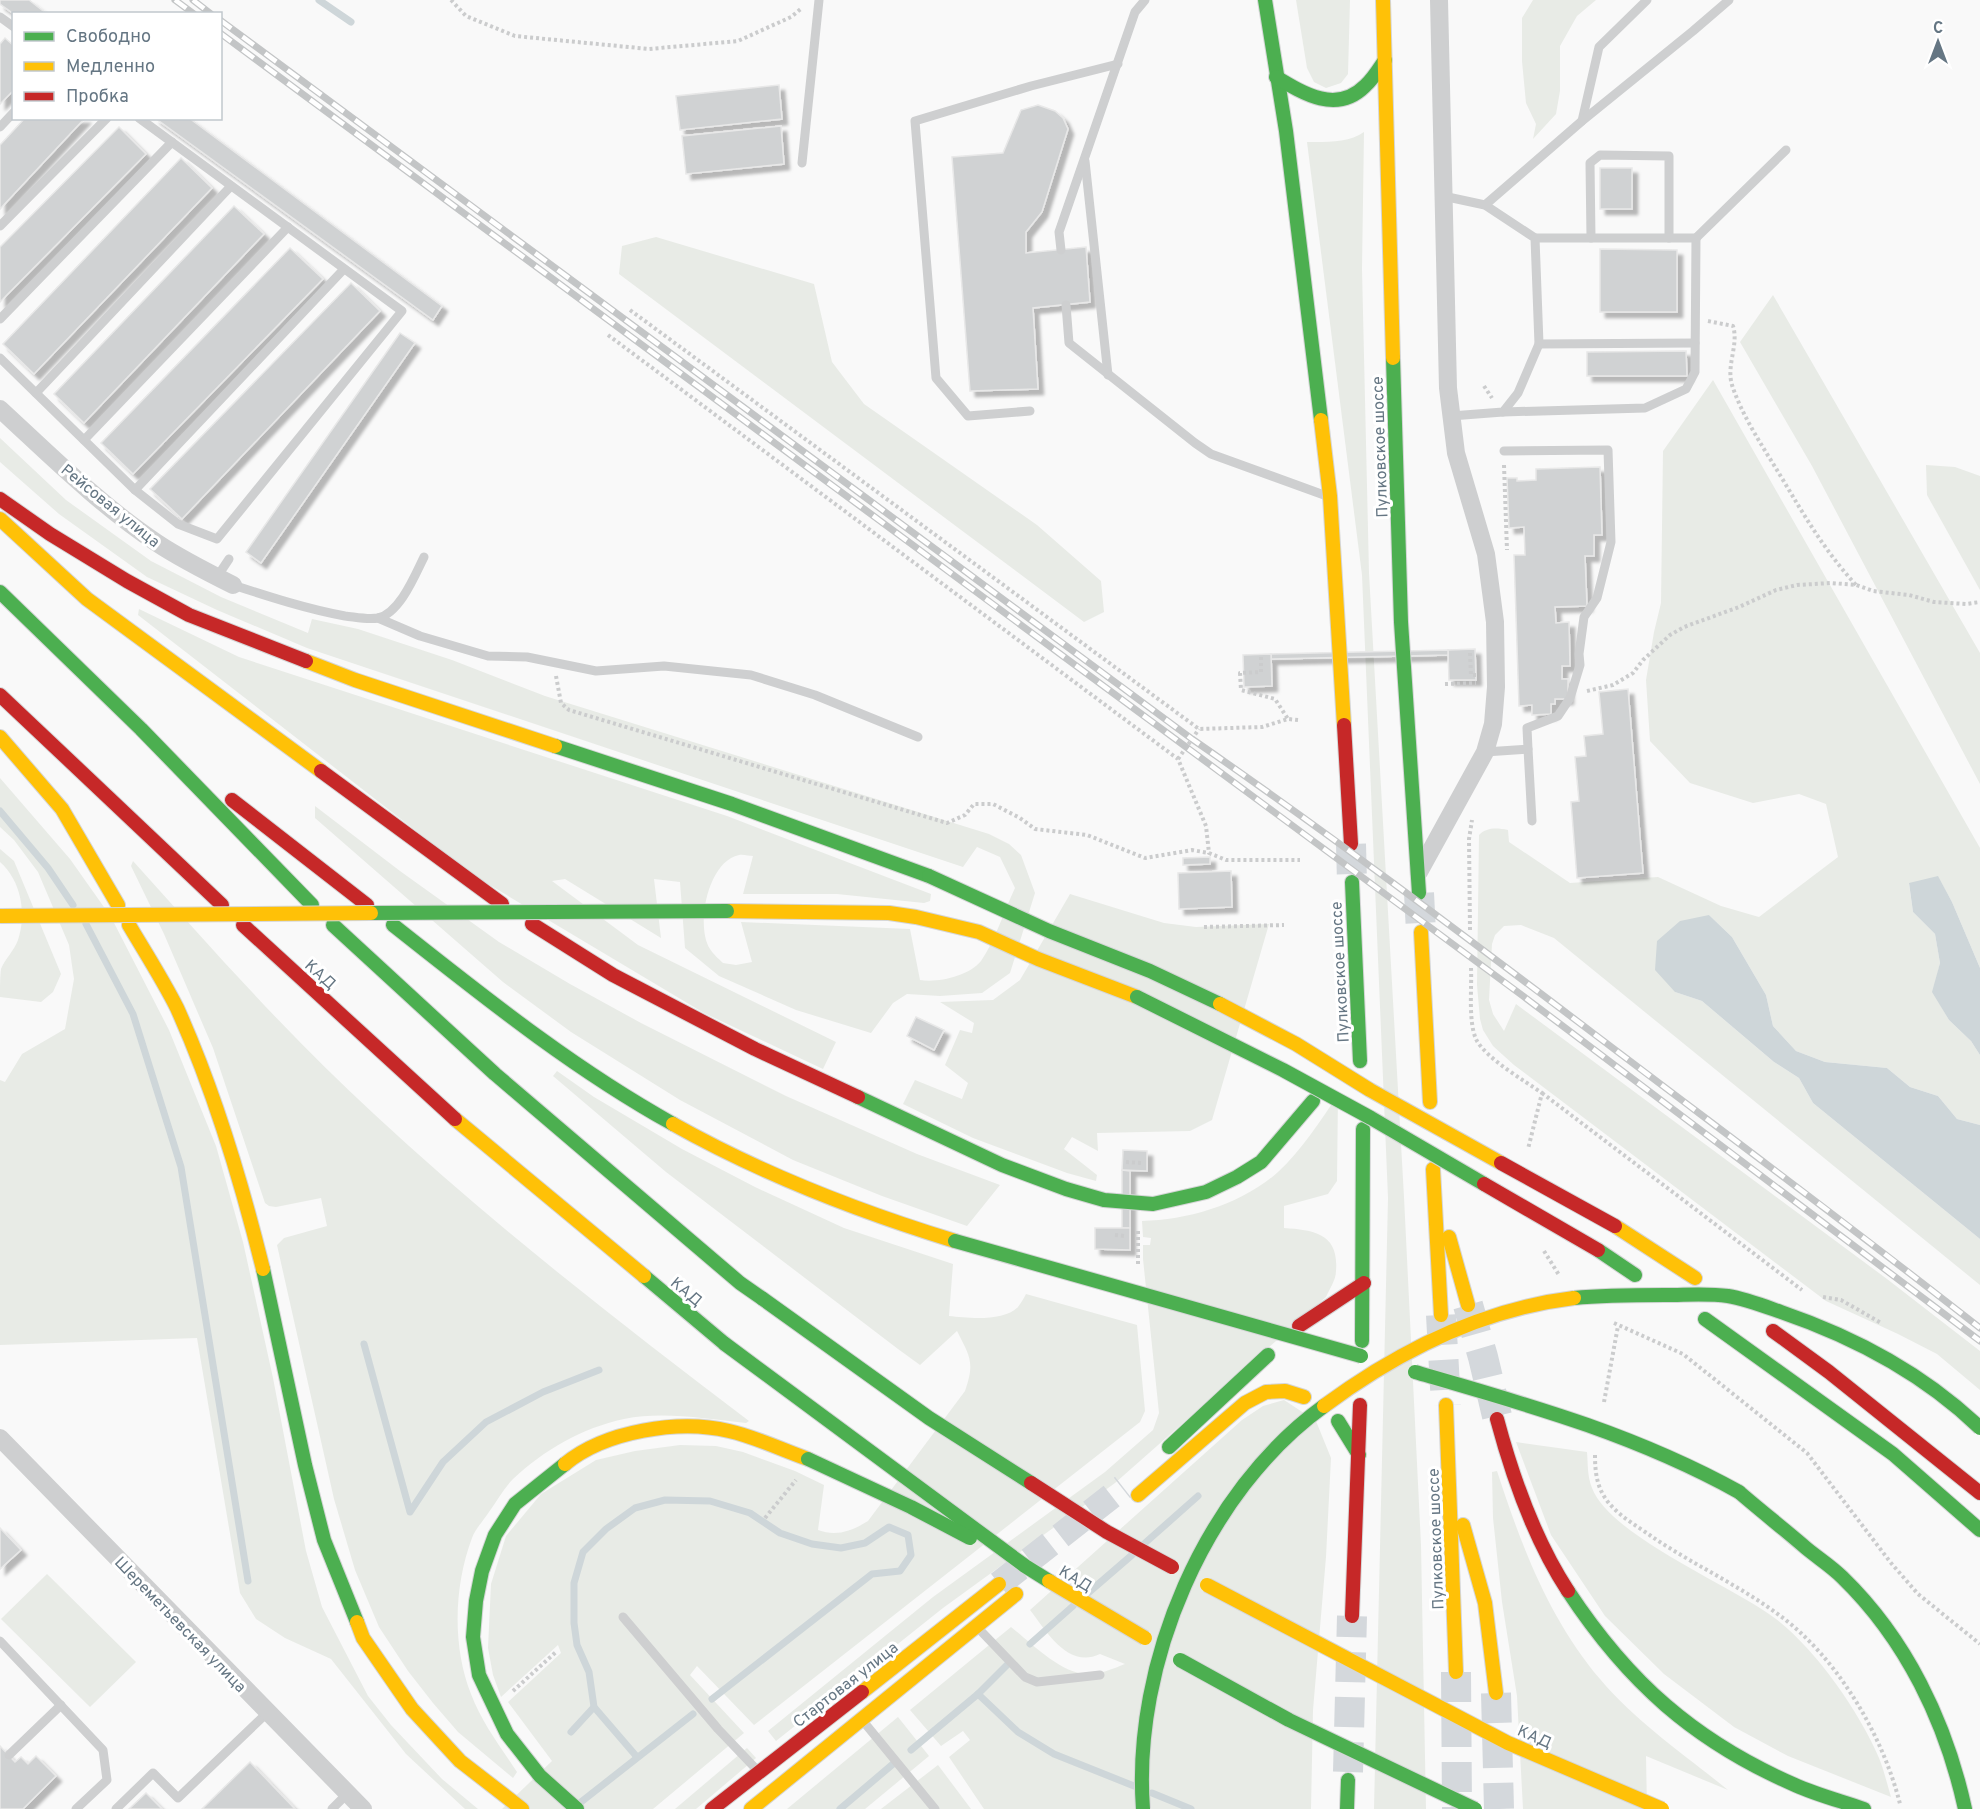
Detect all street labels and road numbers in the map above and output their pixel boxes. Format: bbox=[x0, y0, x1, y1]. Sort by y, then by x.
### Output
street label: Пулковское шоссе bbox=[1369, 376, 1393, 518]
street label: Рейсовая улица bbox=[56, 461, 163, 553]
street label: Пулковское шоссе bbox=[1327, 901, 1355, 1043]
street label: КАД bbox=[300, 956, 340, 995]
street label: КАД bbox=[666, 1273, 706, 1312]
street label: Пулковское шоссе bbox=[1425, 1468, 1449, 1610]
street label: Шереметьевская улица bbox=[110, 1553, 250, 1697]
street label: КАД bbox=[1055, 1562, 1095, 1597]
street label: Стартовая улица bbox=[790, 1638, 903, 1733]
street label: КАД bbox=[1514, 1721, 1554, 1754]

